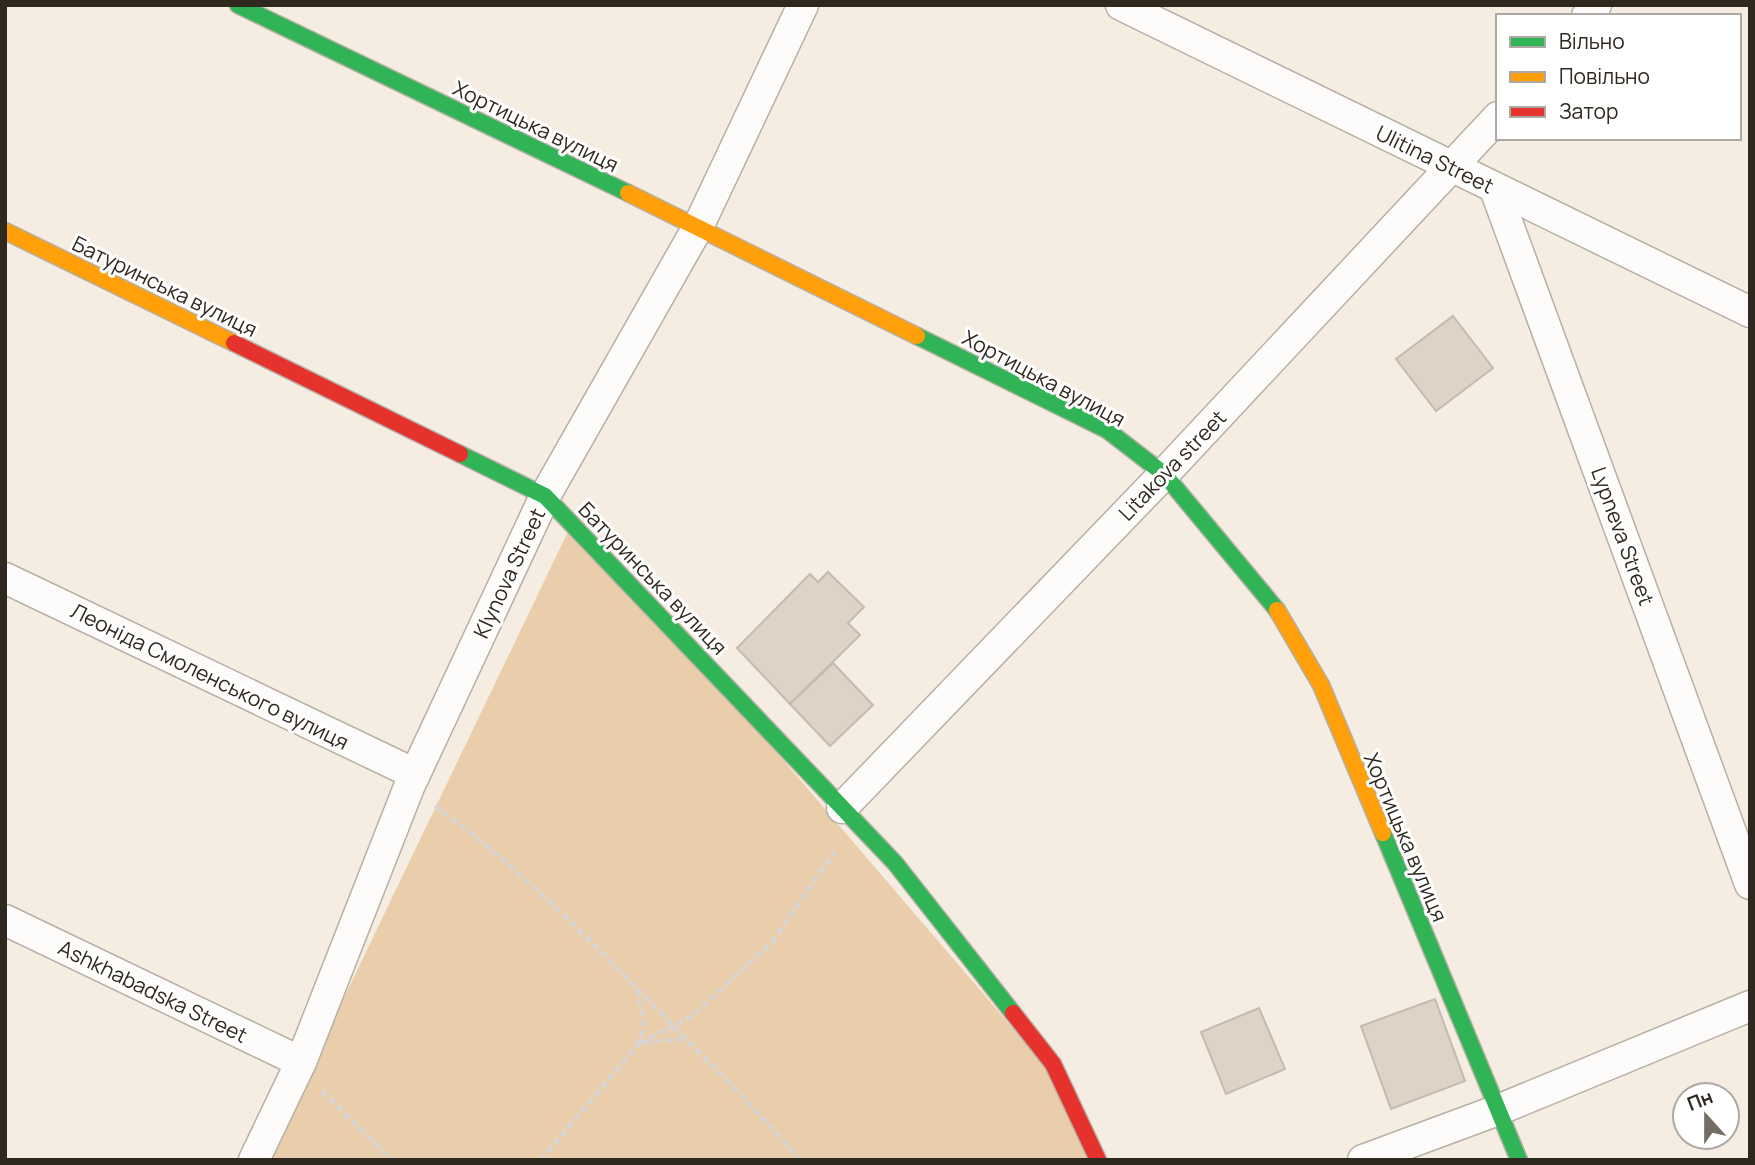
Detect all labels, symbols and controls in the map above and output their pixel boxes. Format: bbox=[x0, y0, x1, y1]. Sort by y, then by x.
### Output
legend bbox=[1496, 14, 1741, 140]
text: Вільно bbox=[1559, 27, 1625, 55]
text: Повільно bbox=[1559, 62, 1650, 90]
street label: Хортицька вулиця bbox=[449, 74, 623, 178]
text: Затор bbox=[1559, 97, 1618, 125]
street label: Ulitina Street bbox=[1371, 118, 1499, 200]
street label: Батуринська вулиця bbox=[68, 229, 262, 343]
street label: Хортицька вулиця bbox=[958, 323, 1130, 433]
street label: Litakova street bbox=[1112, 404, 1232, 526]
street label: Lypneva Street bbox=[1585, 463, 1661, 609]
street label: Батуринська вулиця bbox=[573, 495, 733, 661]
street label: Klynova Street bbox=[467, 503, 551, 643]
street label: Леоніда Смоленського вулиця bbox=[66, 596, 354, 756]
street label: Хортицька вулиця bbox=[1358, 748, 1454, 926]
street label: Ashkhabadska Street bbox=[54, 933, 252, 1049]
north arrow bbox=[1671, 1081, 1741, 1151]
text: Пн bbox=[1683, 1083, 1717, 1117]

